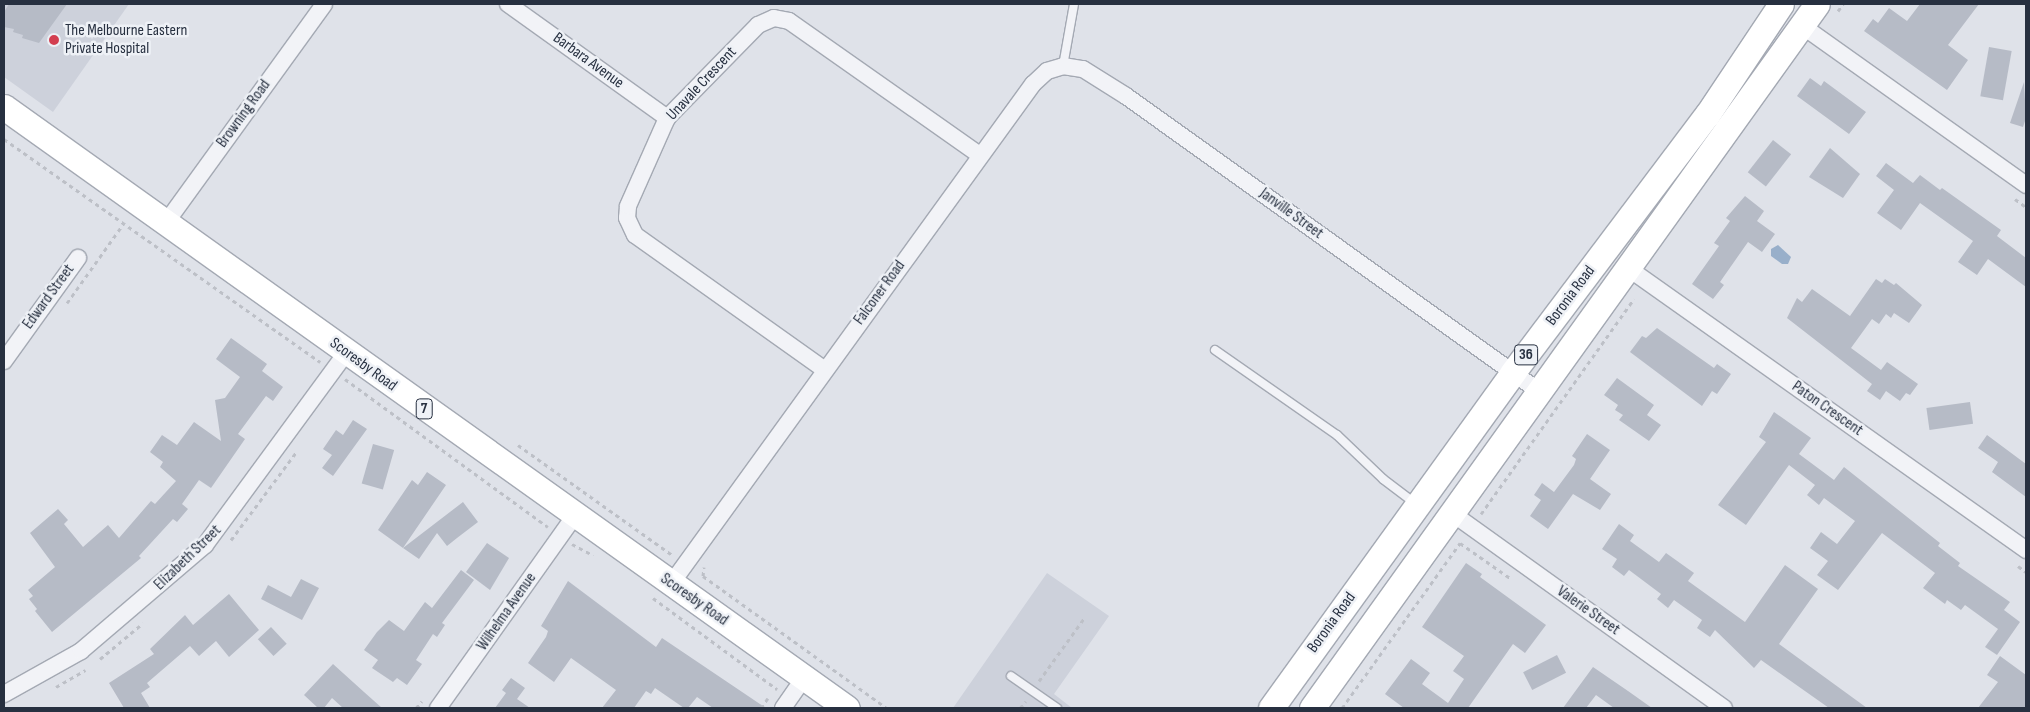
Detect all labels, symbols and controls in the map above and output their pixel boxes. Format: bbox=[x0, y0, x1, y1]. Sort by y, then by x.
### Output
place label: The Melbourne Eastern Private Hospital bbox=[65, 21, 187, 59]
street label: Barbara Avenue bbox=[549, 29, 627, 93]
marker: The Melbourne Eastern Private Hospital bbox=[47, 33, 61, 47]
street label: Unavale Crescent bbox=[663, 43, 741, 125]
street label: Browning Road bbox=[213, 76, 275, 152]
street label: Janville Street bbox=[1255, 184, 1327, 244]
street label: Falconer Road bbox=[850, 257, 910, 329]
street label: Edward Street bbox=[19, 261, 79, 333]
street label: Boronia Road bbox=[1542, 262, 1600, 330]
street label: Scoresby Road bbox=[326, 334, 400, 396]
road number: 36 bbox=[1514, 342, 1538, 368]
street label: Paton Crescent bbox=[1788, 378, 1866, 440]
road number: 7 bbox=[415, 396, 433, 422]
street label: Elizabeth Street bbox=[150, 521, 226, 595]
street label: Wilhelma Avenue bbox=[473, 569, 541, 655]
street label: Scoresby Road bbox=[656, 570, 732, 630]
street label: Valerie Street bbox=[1553, 582, 1623, 640]
street label: Boronia Road bbox=[1304, 589, 1360, 657]

